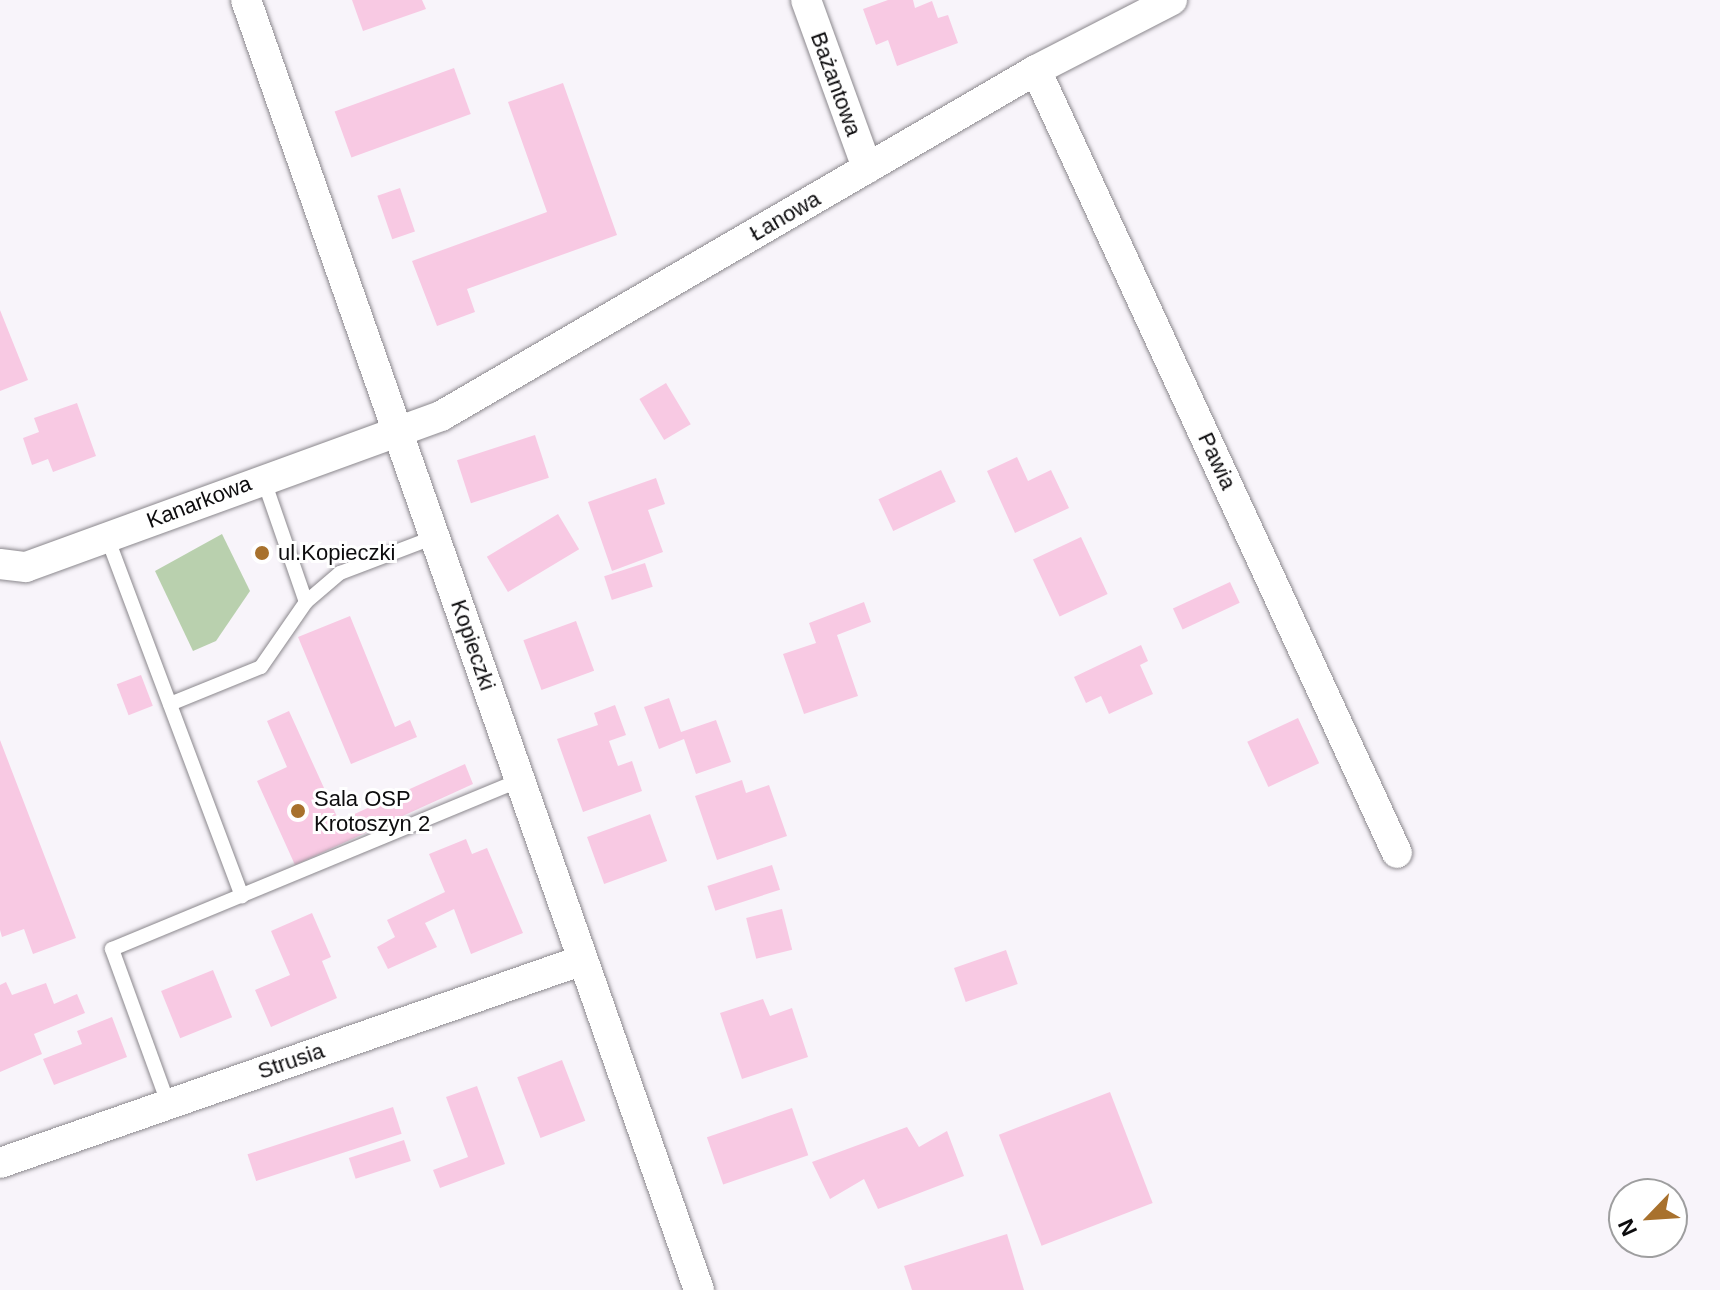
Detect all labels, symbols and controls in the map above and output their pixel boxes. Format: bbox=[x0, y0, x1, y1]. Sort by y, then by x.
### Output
street label: Bażantowa bbox=[805, 28, 867, 140]
street label: Łanowa bbox=[745, 185, 825, 247]
street label: Pawia bbox=[1192, 428, 1242, 494]
street label: Kanarkowa bbox=[143, 470, 255, 534]
place label: ul.Kopieczki bbox=[278, 540, 395, 566]
marker: ul.Kopieczki bbox=[253, 544, 271, 562]
street label: Kopieczki bbox=[445, 596, 501, 694]
place label: Sala OSP Krotoszyn 2 bbox=[314, 785, 430, 836]
marker: Sala OSP Krotoszyn 2 bbox=[289, 802, 307, 820]
street label: Strusia bbox=[254, 1037, 328, 1085]
north arrow bbox=[1608, 1178, 1688, 1258]
text: N bbox=[1613, 1215, 1642, 1240]

